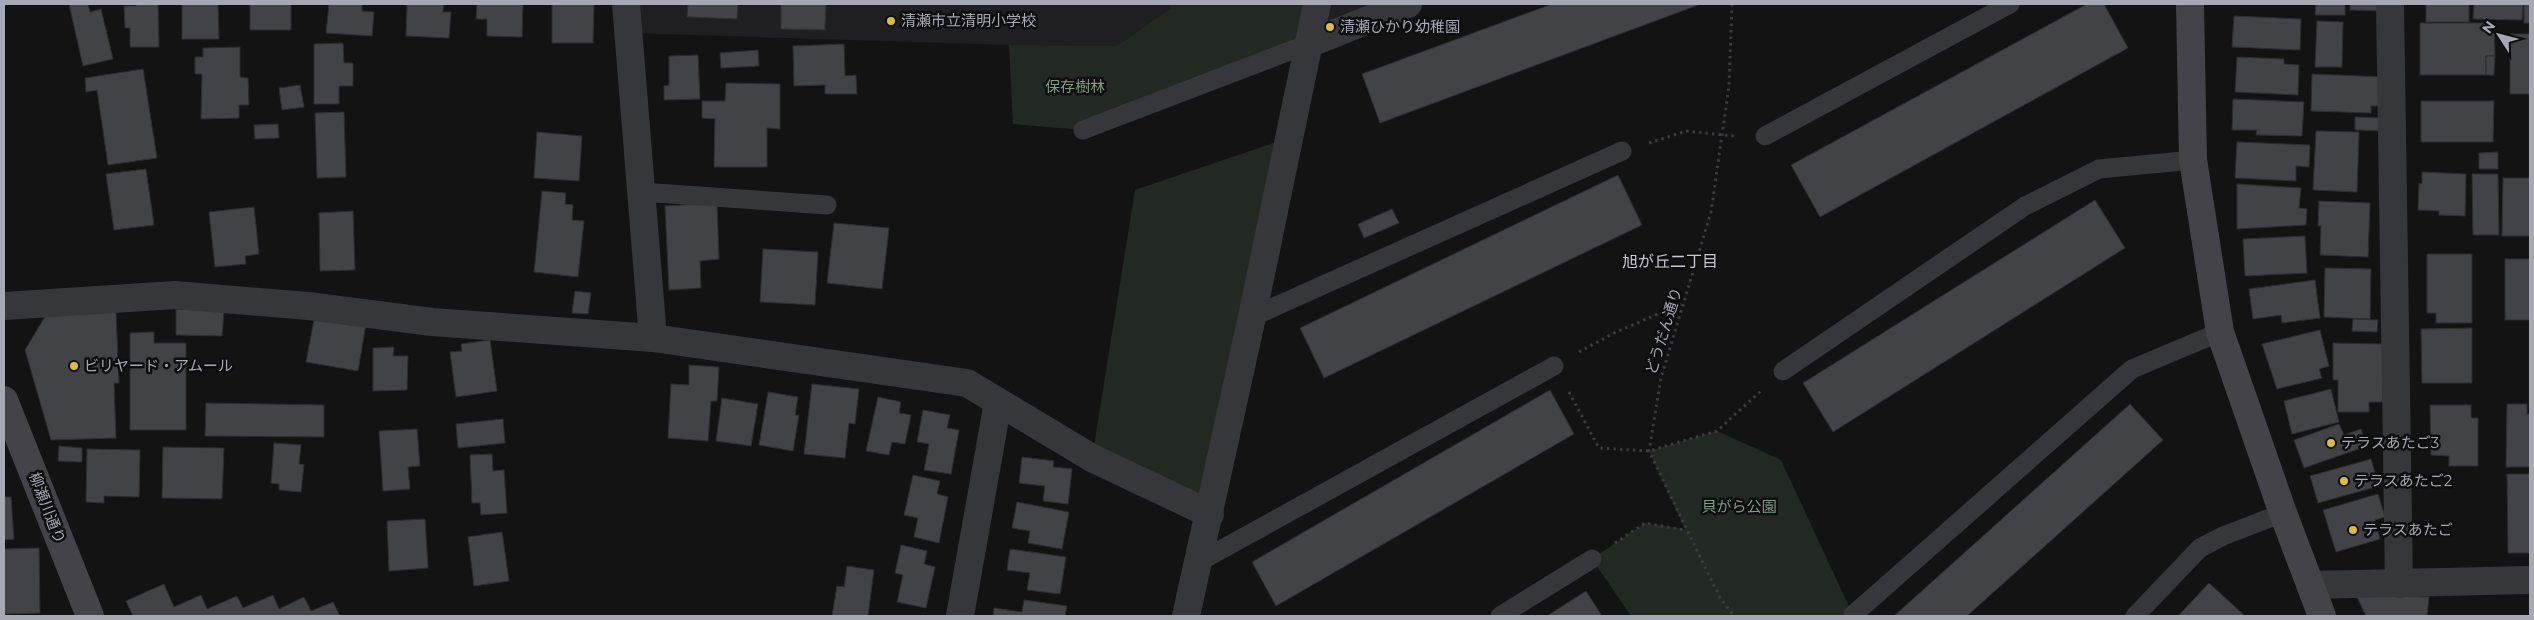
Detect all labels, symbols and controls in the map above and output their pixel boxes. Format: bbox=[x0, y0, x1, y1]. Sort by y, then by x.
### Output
north arrow bbox=[2474, 10, 2524, 60]
place label: 清瀬市立清明小学校 bbox=[901, 11, 1036, 30]
marker: 清瀬市立清明小学校 bbox=[885, 15, 897, 27]
place label: 清瀬ひかり幼稚園 bbox=[1340, 17, 1460, 36]
text: N bbox=[2478, 17, 2499, 37]
marker: 清瀬ひかり幼稚園 bbox=[1324, 21, 1336, 33]
park label: 保存樹林 bbox=[1045, 77, 1105, 96]
district label: 旭が丘二丁目 bbox=[1622, 252, 1718, 271]
street label: どうだん通り bbox=[1641, 285, 1686, 377]
place label: ビリヤード・アムール bbox=[84, 356, 233, 375]
marker: ビリヤード・アムール bbox=[68, 360, 80, 372]
place label: テラスあたご3 bbox=[2341, 433, 2439, 452]
marker: テラスあたご3 bbox=[2325, 437, 2337, 449]
street label: 柳瀬川通り bbox=[25, 469, 70, 546]
place label: テラスあたご2 bbox=[2354, 471, 2452, 490]
marker: テラスあたご2 bbox=[2338, 475, 2350, 487]
park label: 貝がら公園 bbox=[1701, 497, 1777, 516]
place label: テラスあたご bbox=[2363, 520, 2453, 539]
marker: テラスあたご bbox=[2347, 524, 2359, 536]

